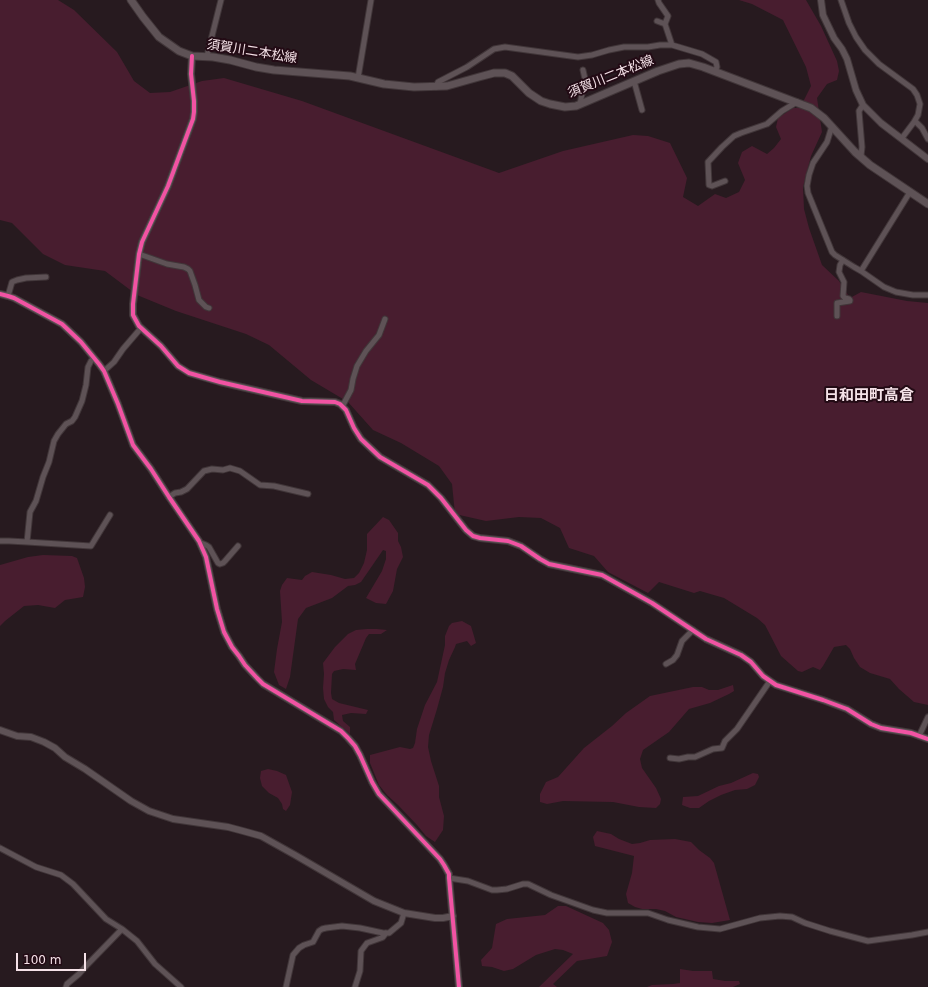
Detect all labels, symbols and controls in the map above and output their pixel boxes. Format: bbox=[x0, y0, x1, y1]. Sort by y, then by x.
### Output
street label: 須賀川二本松線 bbox=[206, 37, 298, 67]
street label: 須賀川二本松線 bbox=[566, 53, 656, 101]
district label: 日和田町高倉 bbox=[824, 387, 914, 405]
scale bar bbox=[18, 945, 88, 971]
text: 100 m bbox=[23, 953, 61, 967]

